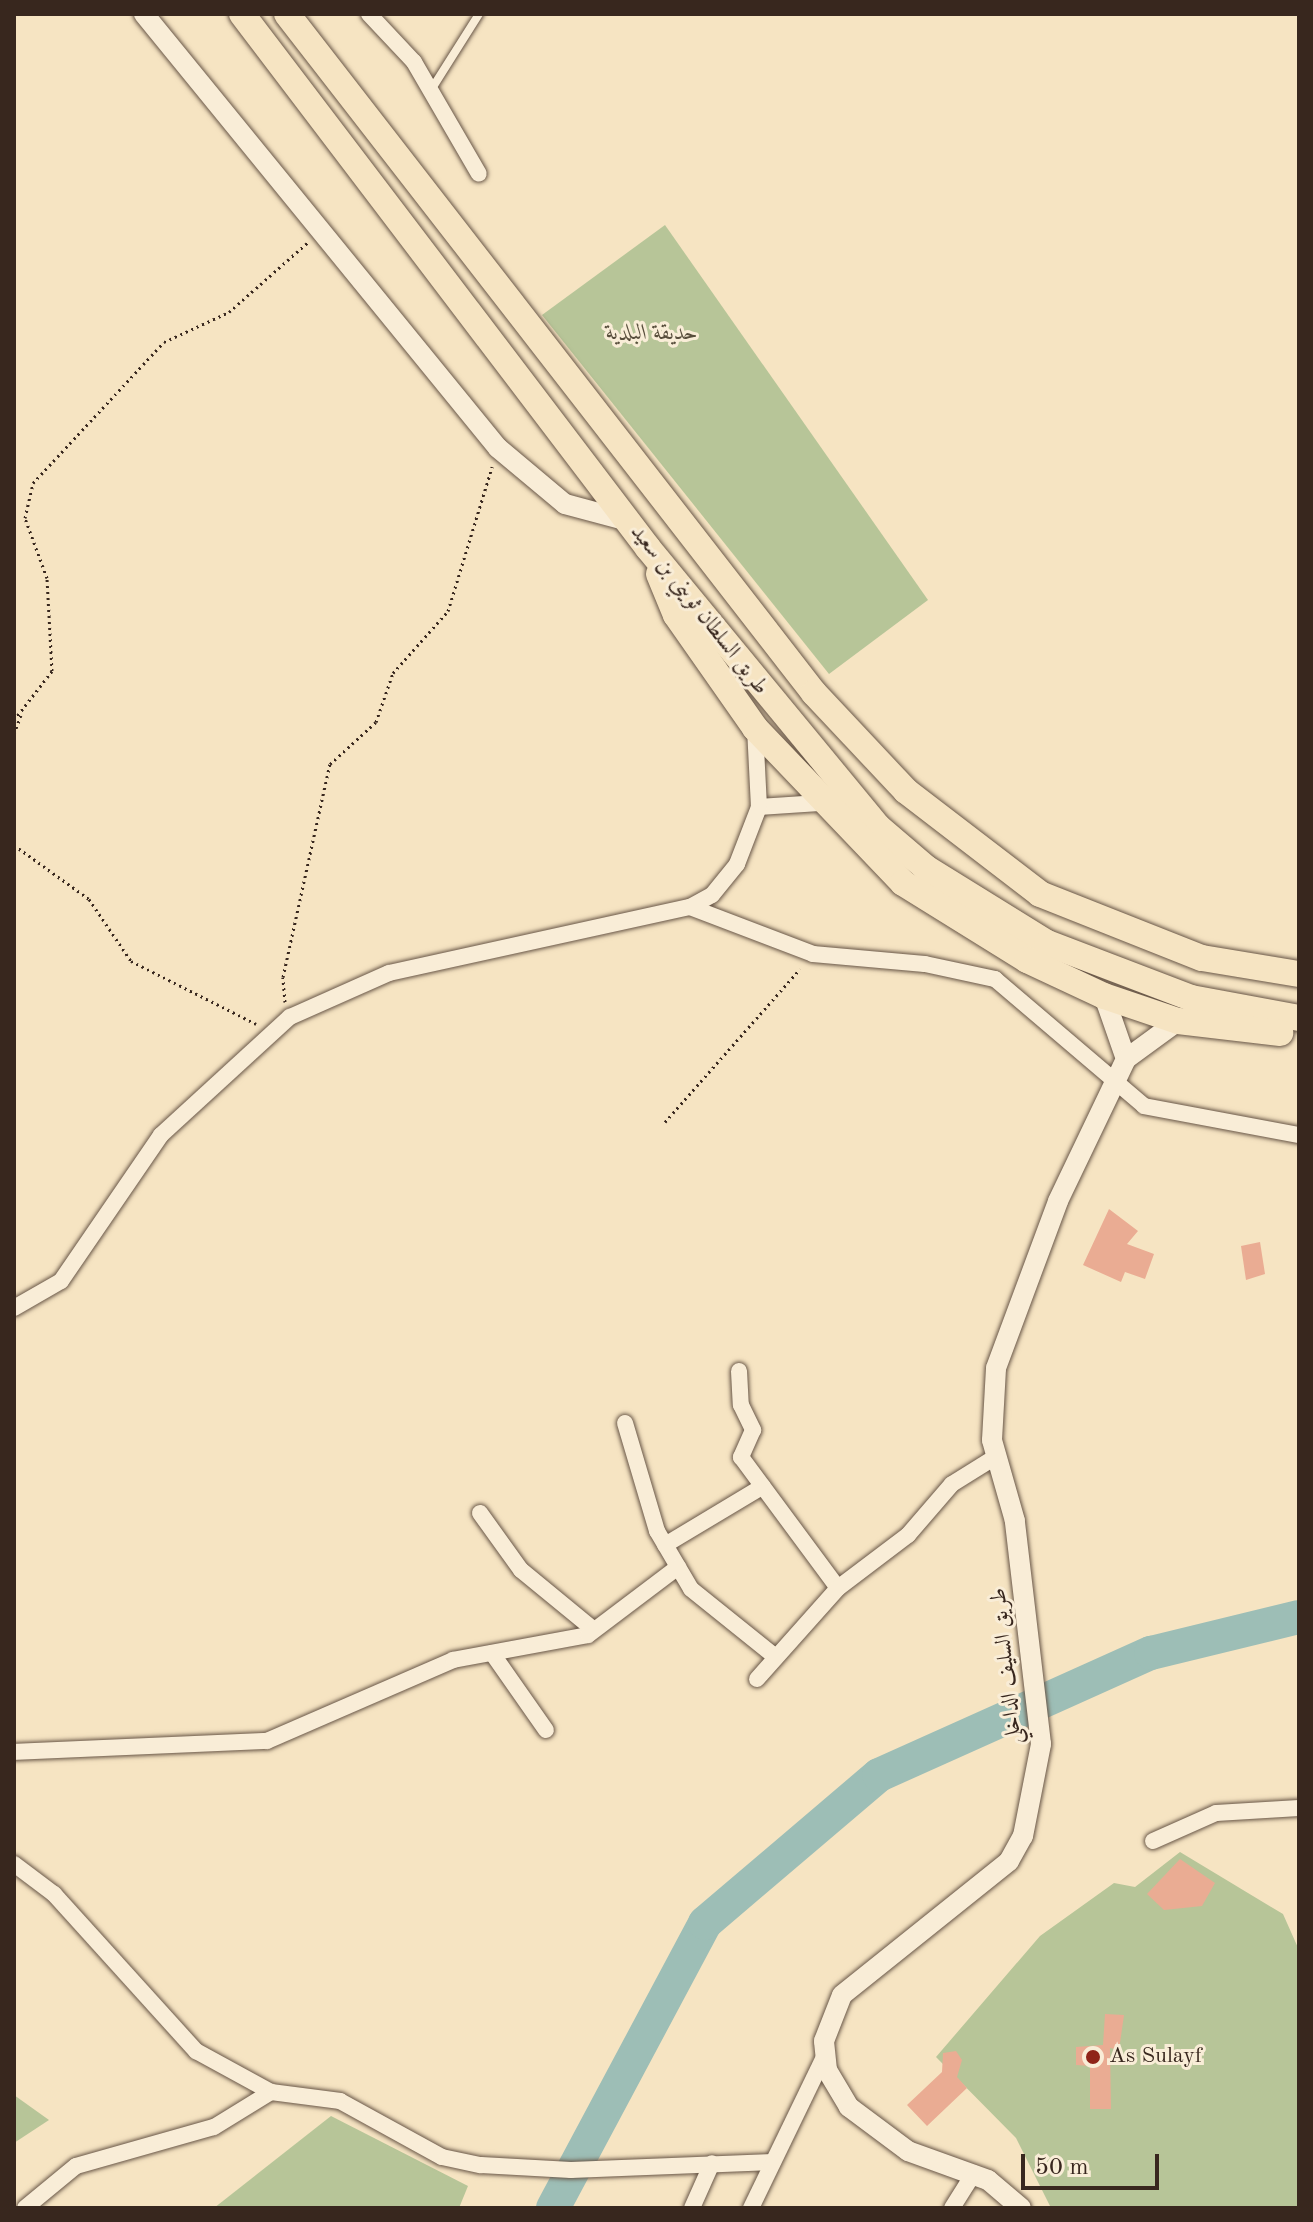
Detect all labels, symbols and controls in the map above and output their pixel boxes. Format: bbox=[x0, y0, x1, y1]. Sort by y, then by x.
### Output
park label: حديقة البلدية bbox=[606, 321, 698, 347]
street label: طريق السلطان ثويني بن سعيد bbox=[624, 520, 774, 700]
street label: طريق السليف الداخلي bbox=[986, 1587, 1028, 1745]
place label: As Sulayf bbox=[1109, 2044, 1202, 2070]
marker: As Sulayf bbox=[1084, 2048, 1102, 2066]
scale bar bbox=[1025, 2138, 1163, 2188]
text: 50 m bbox=[1035, 2156, 1089, 2180]

